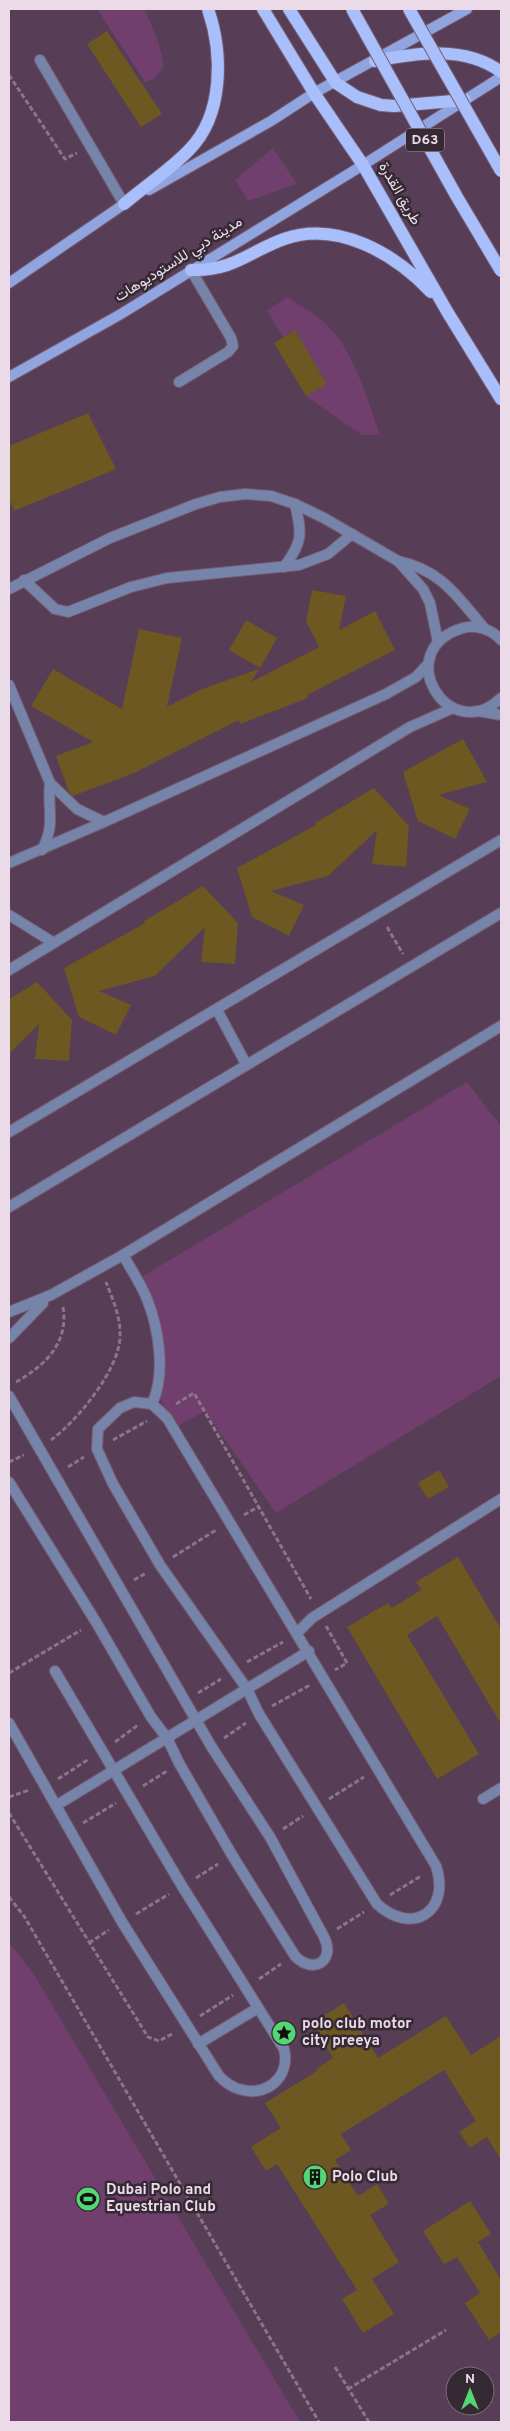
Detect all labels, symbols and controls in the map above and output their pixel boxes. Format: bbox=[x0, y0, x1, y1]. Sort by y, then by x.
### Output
road number: D63 bbox=[406, 128, 444, 152]
street label: طريق القدرة bbox=[373, 159, 425, 229]
street label: مدينة دبي للاستوديوهات bbox=[112, 213, 248, 309]
place label: polo club motor city preeya bbox=[302, 2015, 412, 2051]
place icon: polo club motor city preeya bbox=[271, 2020, 297, 2046]
building icon: Polo Club bbox=[302, 2164, 328, 2190]
place label: Polo Club bbox=[332, 2168, 398, 2187]
place label: Dubai Polo and Equestrian Club bbox=[106, 2181, 216, 2217]
sports icon: Dubai Polo and Equestrian Club bbox=[75, 2186, 101, 2212]
north arrow bbox=[445, 2366, 495, 2416]
text: N bbox=[465, 2371, 475, 2388]

